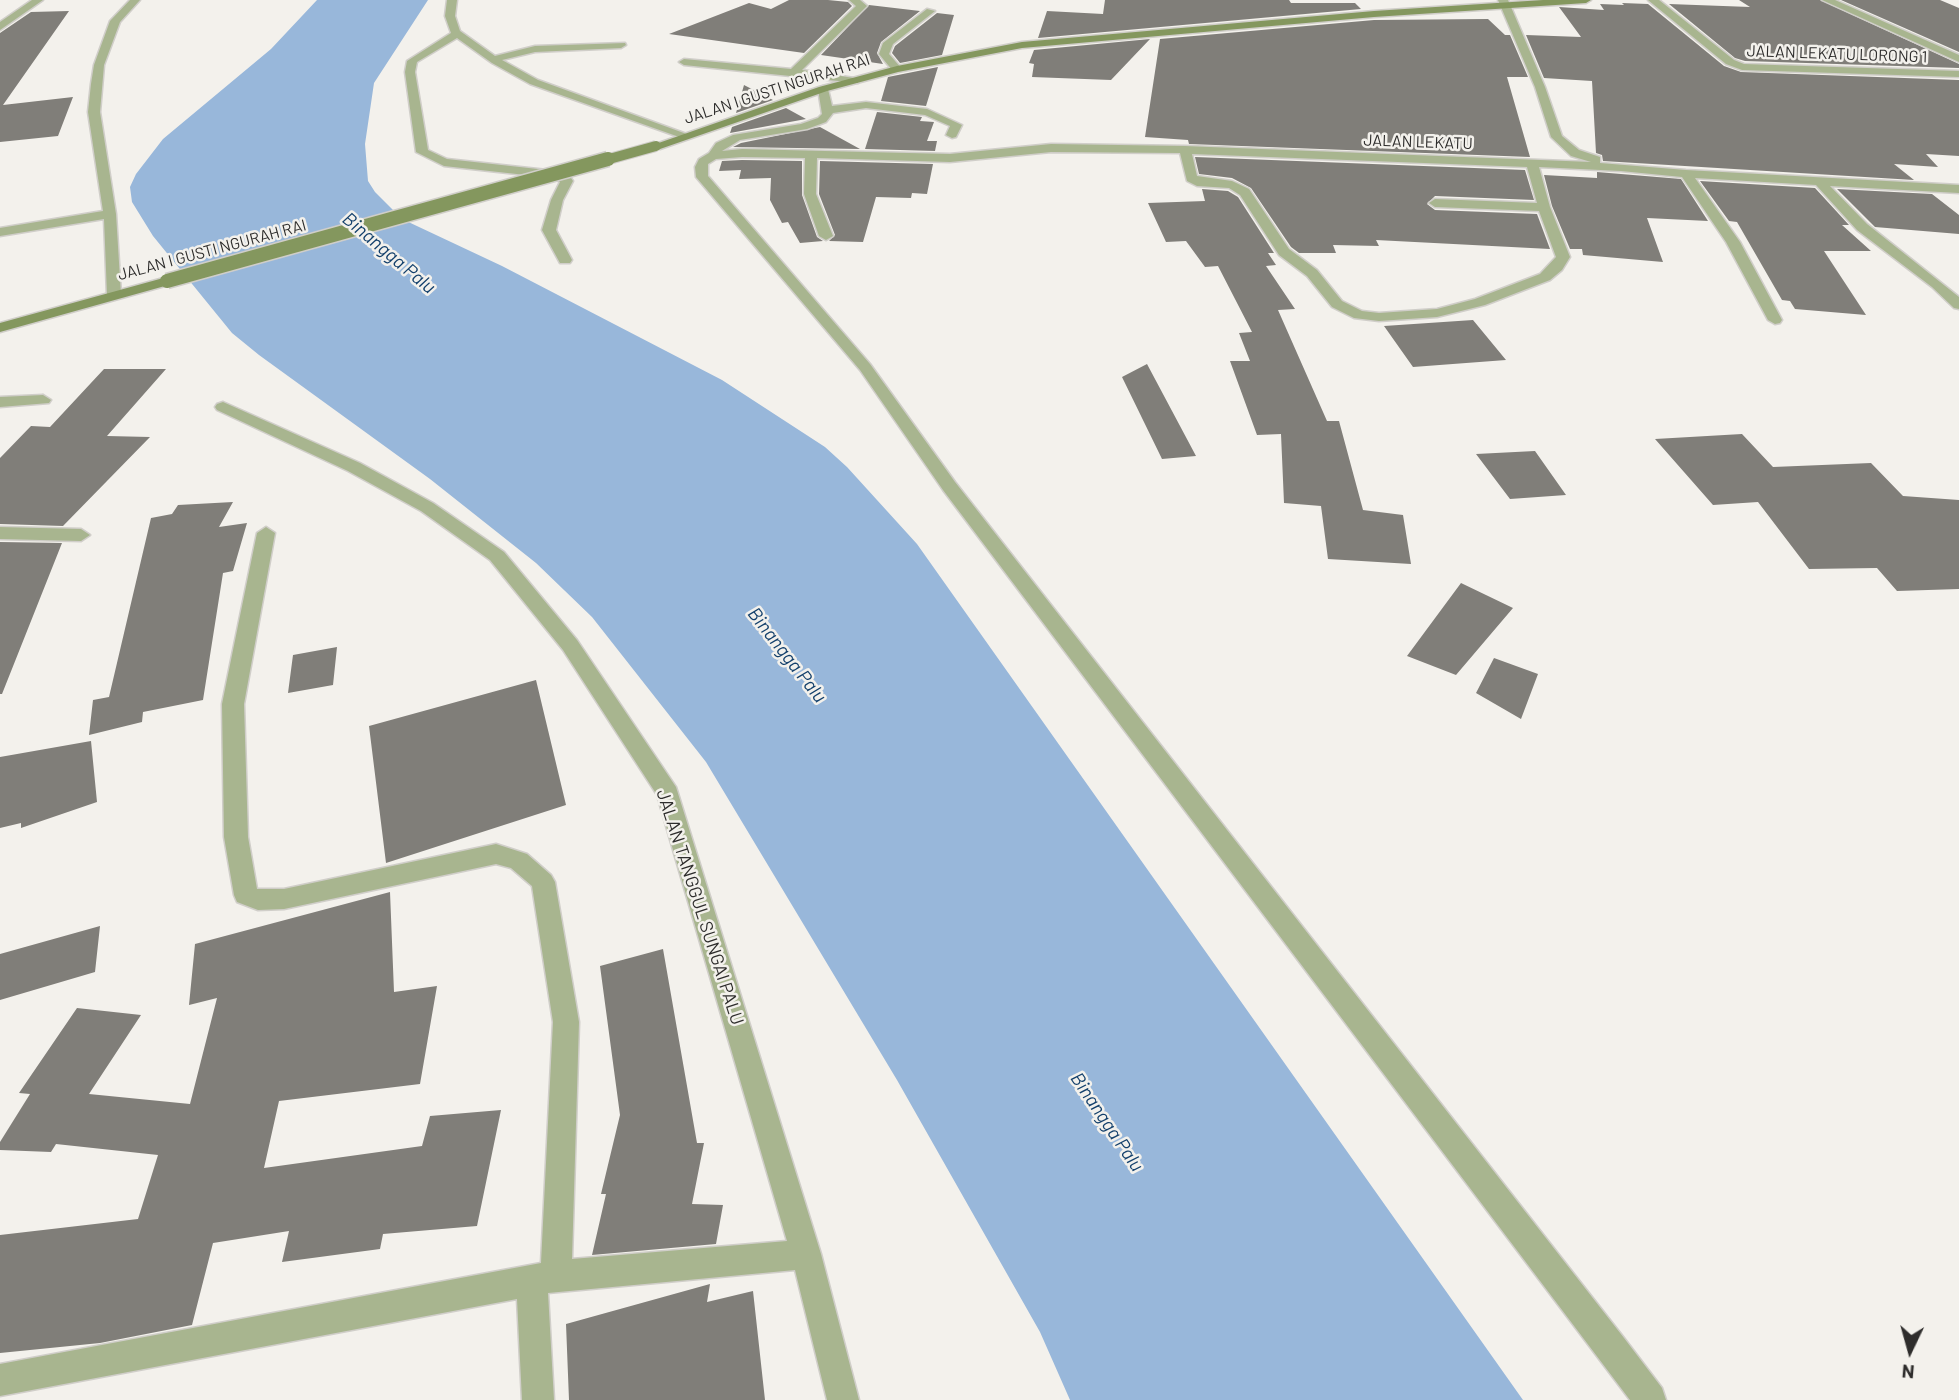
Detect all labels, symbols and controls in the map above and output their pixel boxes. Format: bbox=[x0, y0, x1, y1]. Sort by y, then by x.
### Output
street label: JALAN LEKATU LORONG 1 bbox=[1746, 41, 1928, 67]
street label: JALAN I GUSTI NGURAH RAI bbox=[682, 50, 872, 128]
street label: JALAN LEKATU bbox=[1363, 130, 1473, 154]
water label: Binangga Palu bbox=[338, 207, 440, 299]
street label: JALAN I GUSTI NGURAH RAI bbox=[116, 216, 308, 284]
water label: Binangga Palu bbox=[743, 603, 831, 707]
street label: JALAN TANGGUL SUNGAI PALU bbox=[652, 787, 748, 1027]
water label: Binangga Palu bbox=[1066, 1068, 1148, 1176]
north arrow bbox=[1875, 1316, 1945, 1386]
text: N bbox=[1901, 1360, 1915, 1384]

